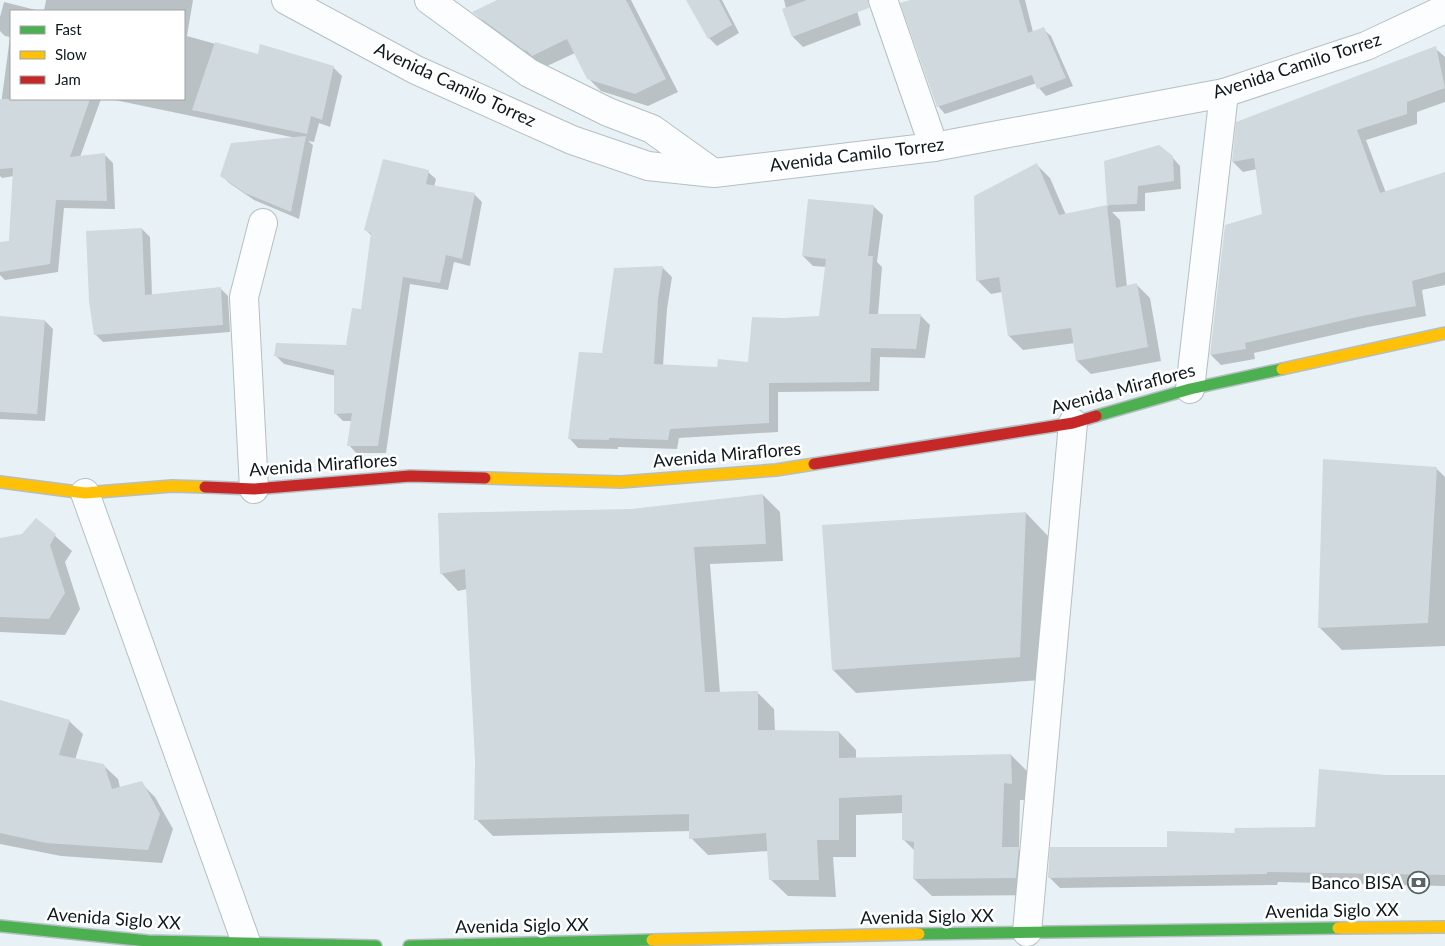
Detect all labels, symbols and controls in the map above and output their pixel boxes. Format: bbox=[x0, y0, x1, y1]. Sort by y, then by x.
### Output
legend bbox=[10, 10, 185, 100]
text: Fast bbox=[55, 20, 82, 38]
street label: Avenida Camilo Torrez bbox=[1210, 27, 1384, 103]
street label: Avenida Camilo Torrez bbox=[371, 37, 540, 131]
text: Slow bbox=[55, 45, 87, 63]
text: Jam bbox=[55, 70, 81, 88]
street label: Avenida Camilo Torrez bbox=[768, 132, 945, 176]
street label: Avenida Miraflores bbox=[1048, 358, 1197, 418]
street label: Avenida Miraflores bbox=[652, 437, 802, 471]
street label: Avenida Miraflores bbox=[248, 448, 398, 480]
place label: Banco BISA bbox=[1311, 871, 1404, 893]
bank icon: Banco BISA bbox=[1407, 871, 1431, 895]
street label: Avenida Siglo XX bbox=[1265, 898, 1399, 922]
street label: Avenida Siglo XX bbox=[47, 902, 182, 934]
street label: Avenida Siglo XX bbox=[860, 904, 994, 928]
street label: Avenida Siglo XX bbox=[455, 913, 589, 937]

